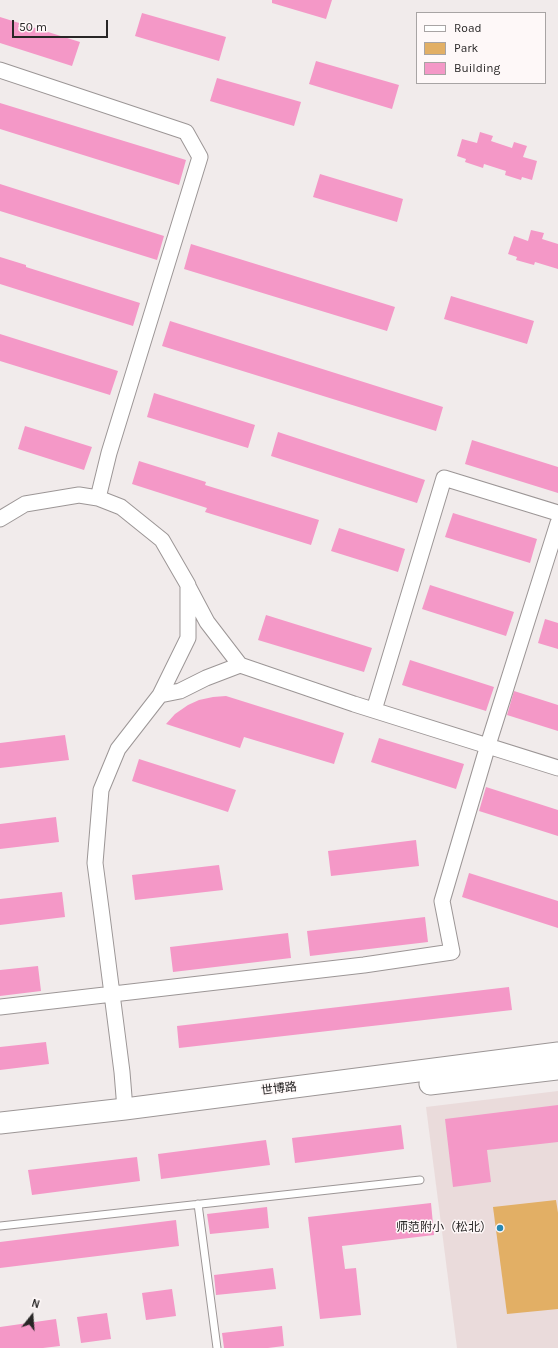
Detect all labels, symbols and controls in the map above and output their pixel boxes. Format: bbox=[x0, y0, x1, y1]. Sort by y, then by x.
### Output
scale bar bbox=[14, 12, 110, 38]
legend bbox=[416, 12, 546, 84]
text: 50 m bbox=[19, 20, 47, 34]
text: Road bbox=[454, 21, 482, 35]
text: Park bbox=[454, 41, 478, 55]
text: Building bbox=[454, 61, 500, 75]
street label: 世博路 bbox=[260, 1080, 298, 1098]
place label: 师范附小（松北） bbox=[396, 1221, 492, 1235]
marker: 师范附小（松北） bbox=[495, 1223, 505, 1233]
north arrow bbox=[12, 1296, 52, 1336]
text: N bbox=[30, 1297, 41, 1311]

